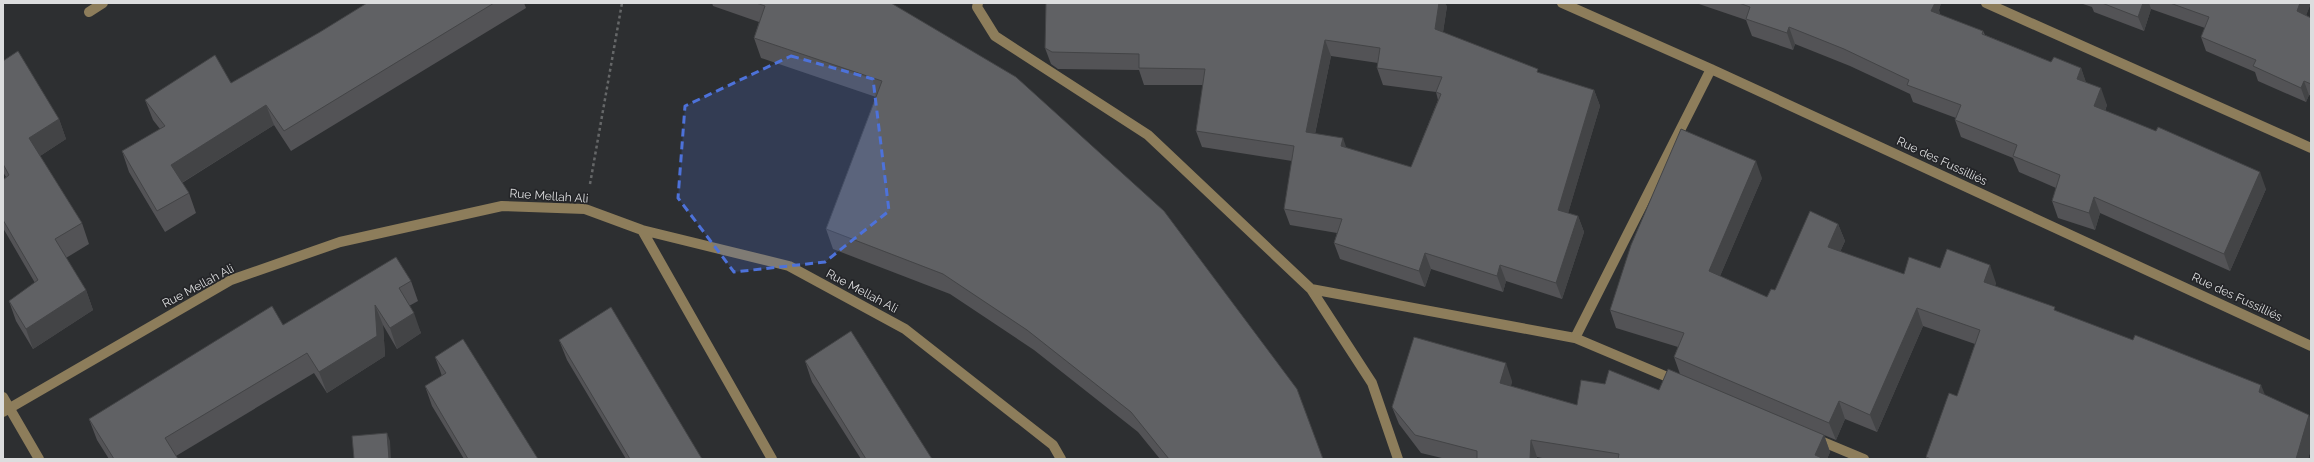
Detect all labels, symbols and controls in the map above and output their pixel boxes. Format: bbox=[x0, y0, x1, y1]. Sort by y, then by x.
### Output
street label: Rue des Fussilliés bbox=[1894, 134, 1990, 188]
street label: Rue Mellah Ali bbox=[509, 186, 589, 206]
street label: Rue Mellah Ali bbox=[160, 261, 236, 311]
street label: Rue Mellah Ali bbox=[824, 266, 900, 316]
street label: Rue des Fussilliés bbox=[2189, 270, 2285, 324]

